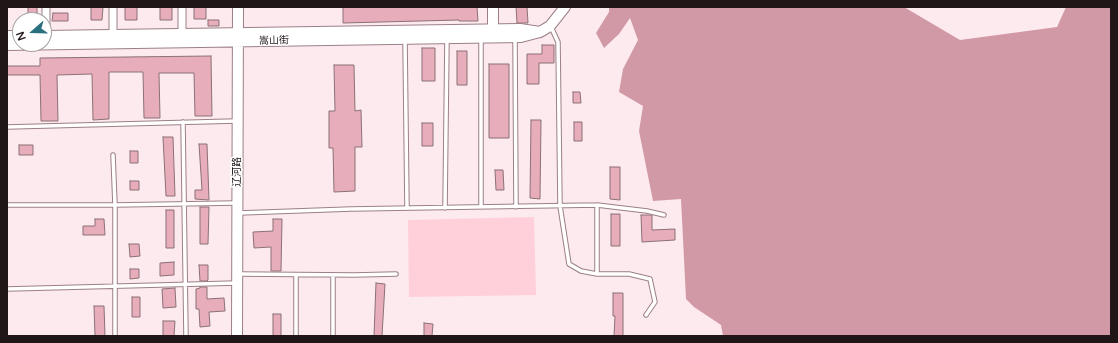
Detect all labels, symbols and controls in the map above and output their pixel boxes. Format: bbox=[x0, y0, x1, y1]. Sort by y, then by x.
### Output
north arrow bbox=[12, 12, 52, 52]
text: N bbox=[14, 30, 29, 42]
street label: 嵩山街 bbox=[259, 35, 289, 47]
street label: 辽河路 bbox=[231, 157, 243, 187]

